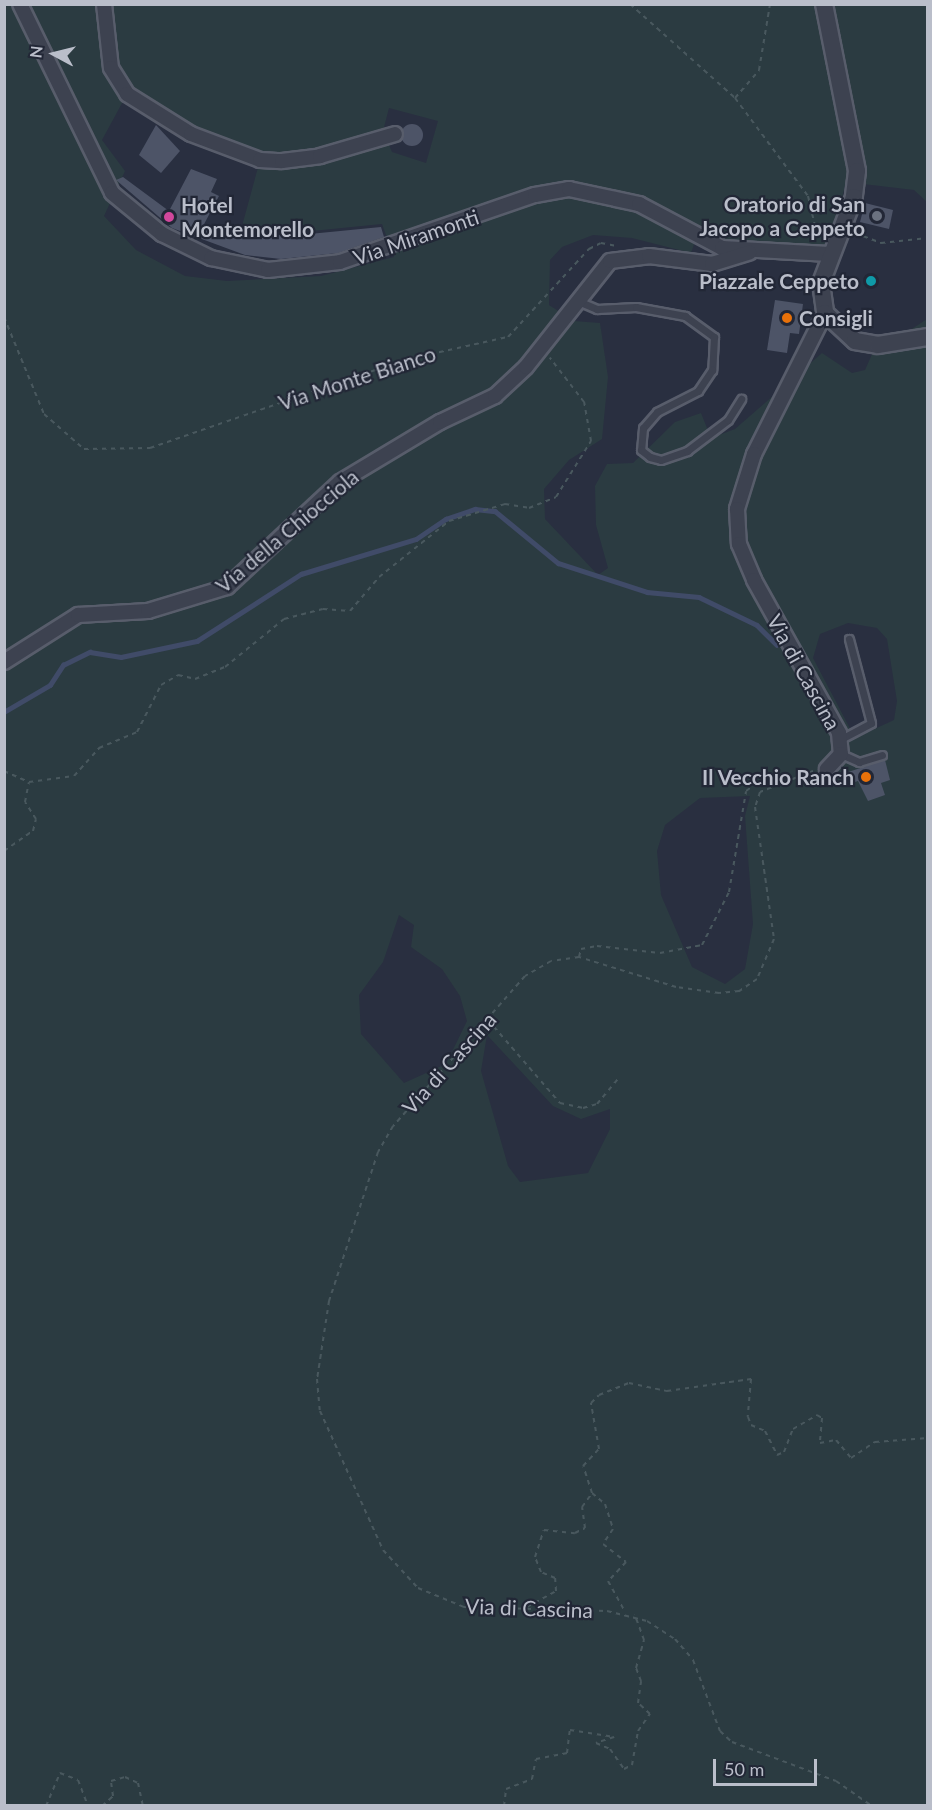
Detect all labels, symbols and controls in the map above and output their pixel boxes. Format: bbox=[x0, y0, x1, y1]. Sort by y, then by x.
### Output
north arrow bbox=[24, 24, 84, 84]
text: N bbox=[25, 44, 46, 59]
place label: Oratorio di San Jacopo a Ceppeto bbox=[699, 191, 865, 241]
place label: Hotel Montemorello bbox=[181, 192, 314, 242]
street label: Via Miramonti bbox=[350, 204, 482, 270]
marker: Oratorio di San Jacopo a Ceppeto bbox=[870, 209, 884, 223]
marker: Hotel Montemorello bbox=[162, 210, 176, 224]
place label: Piazzale Ceppeto bbox=[699, 268, 859, 294]
marker: Piazzale Ceppeto bbox=[864, 274, 878, 288]
place label: Consigli bbox=[799, 305, 873, 331]
marker: Consigli bbox=[780, 311, 794, 325]
street label: Via Monte Bianco bbox=[275, 341, 439, 415]
street label: Via della Chiocciola bbox=[211, 464, 363, 598]
street label: Via di Cascina bbox=[762, 610, 846, 734]
place label: Il Vecchio Ranch bbox=[701, 764, 854, 790]
marker: Il Vecchio Ranch bbox=[859, 770, 873, 784]
street label: Via di Cascina bbox=[397, 1007, 501, 1119]
street label: Via di Cascina bbox=[465, 1593, 593, 1623]
scale bar bbox=[716, 1747, 820, 1785]
text: 50 m bbox=[724, 1758, 764, 1780]

